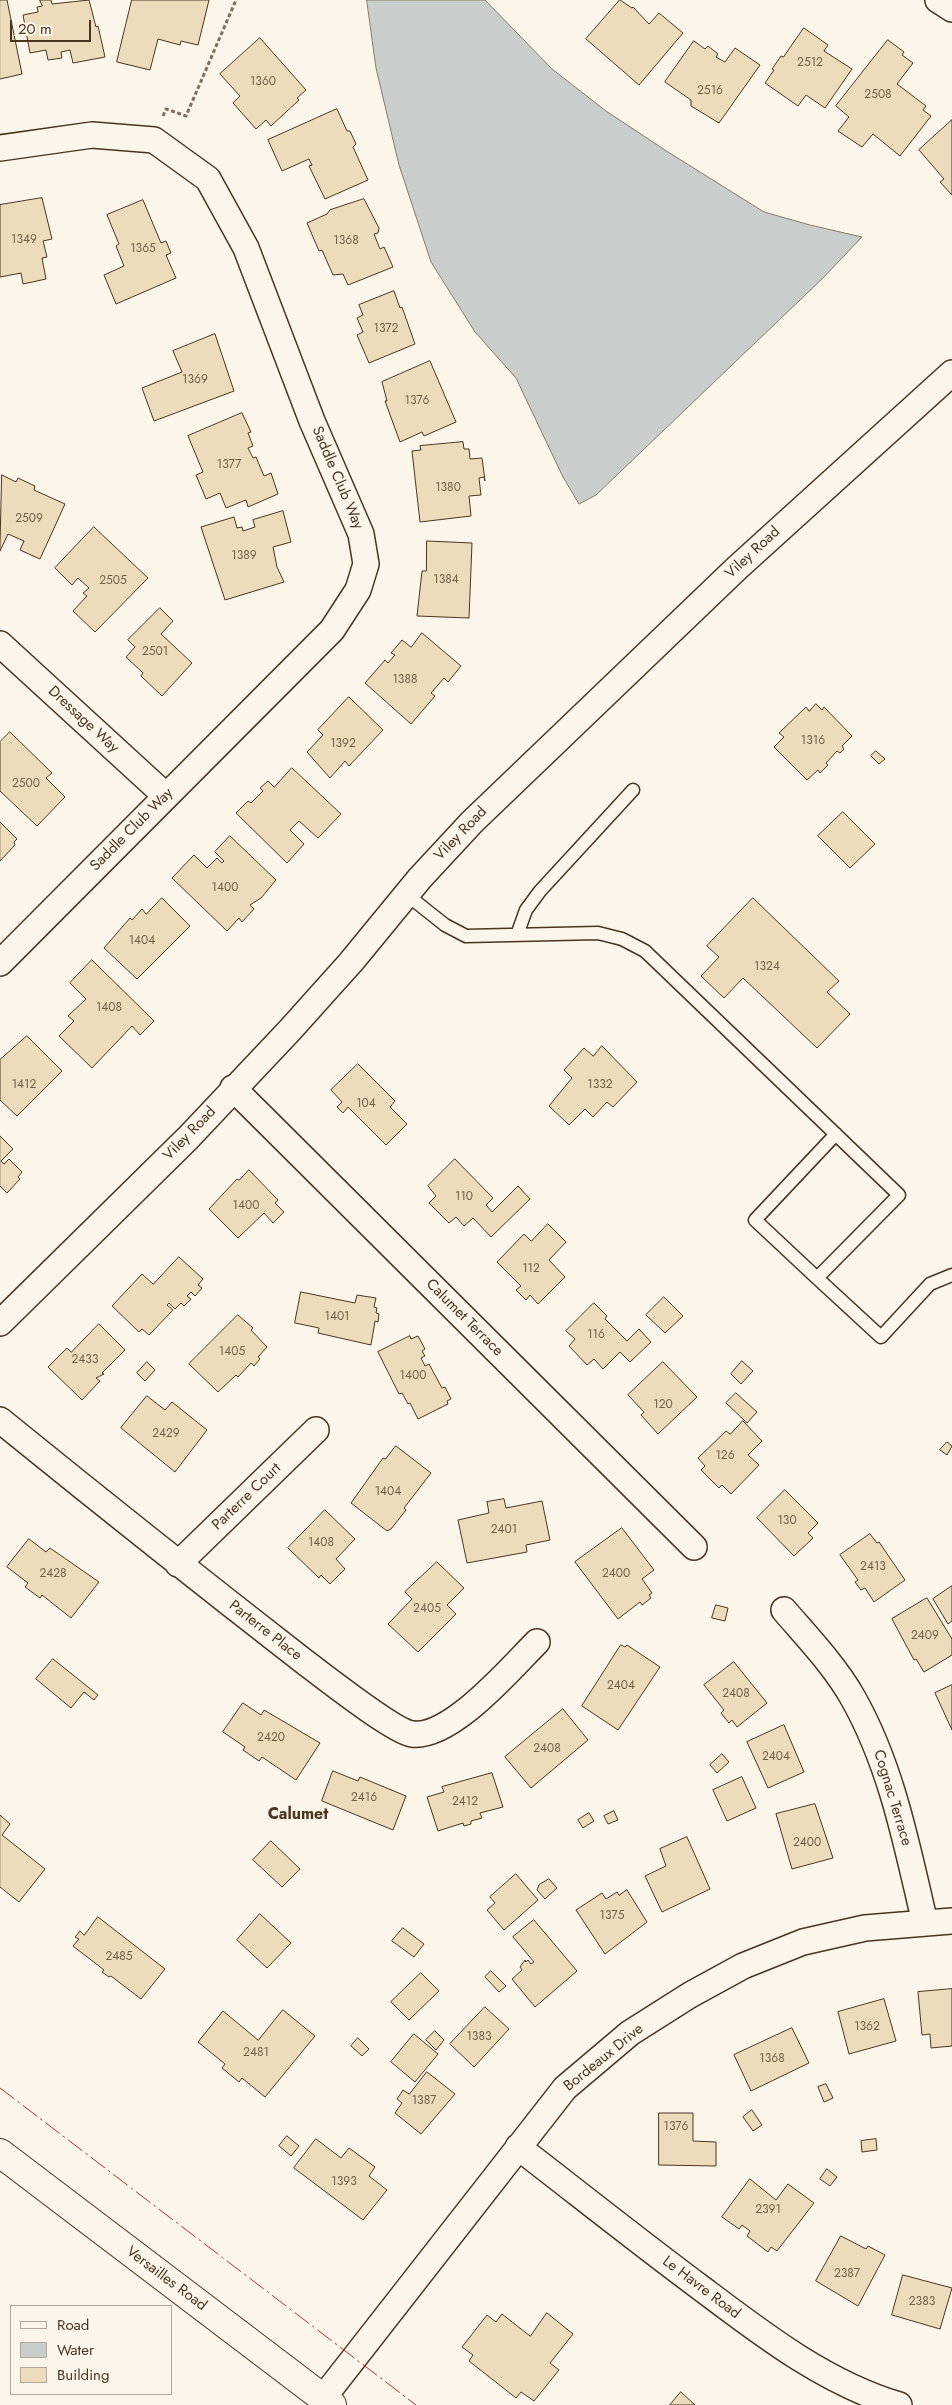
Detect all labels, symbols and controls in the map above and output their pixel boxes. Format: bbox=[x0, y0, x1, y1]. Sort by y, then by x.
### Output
scale bar bbox=[12, 10, 94, 42]
text: 20 m bbox=[18, 18, 52, 40]
house number: 2512 bbox=[797, 56, 823, 70]
house number: 1360 bbox=[250, 75, 276, 89]
house number: 2516 bbox=[697, 84, 723, 98]
house number: 2508 bbox=[864, 88, 892, 102]
house number: 1349 bbox=[11, 233, 37, 247]
house number: 1368 bbox=[333, 234, 359, 248]
house number: 1365 bbox=[130, 242, 156, 256]
house number: 1372 bbox=[374, 322, 398, 336]
house number: 1369 bbox=[182, 373, 208, 387]
house number: 1376 bbox=[405, 394, 429, 408]
street label: Saddle Club Way bbox=[307, 424, 367, 532]
house number: 1377 bbox=[217, 458, 241, 472]
house number: 1380 bbox=[435, 481, 461, 495]
house number: 2509 bbox=[15, 512, 43, 526]
street label: Viley Road bbox=[722, 523, 784, 583]
house number: 1389 bbox=[231, 549, 257, 563]
house number: 1384 bbox=[433, 573, 459, 587]
house number: 2505 bbox=[99, 574, 127, 588]
house number: 2501 bbox=[142, 645, 168, 659]
house number: 1388 bbox=[392, 673, 418, 687]
street label: Dressage Way bbox=[44, 683, 122, 757]
house number: 1316 bbox=[801, 734, 825, 748]
house number: 1392 bbox=[330, 737, 356, 751]
house number: 2500 bbox=[12, 777, 40, 791]
street label: Saddle Club Way bbox=[87, 785, 177, 875]
street label: Viley Road bbox=[431, 803, 491, 865]
house number: 1400 bbox=[212, 881, 238, 895]
house number: 1404 bbox=[129, 934, 155, 948]
house number: 1324 bbox=[754, 960, 780, 974]
house number: 1408 bbox=[96, 1001, 122, 1015]
house number: 1412 bbox=[12, 1078, 36, 1092]
house number: 1332 bbox=[587, 1078, 613, 1092]
house number: 104 bbox=[356, 1097, 376, 1111]
street label: Viley Road bbox=[160, 1103, 220, 1165]
house number: 110 bbox=[455, 1190, 473, 1204]
house number: 1400 bbox=[233, 1199, 259, 1213]
house number: 112 bbox=[522, 1262, 540, 1276]
street label: Calumet Terrace bbox=[422, 1276, 506, 1360]
house number: 1401 bbox=[325, 1310, 349, 1324]
house number: 116 bbox=[587, 1328, 605, 1342]
house number: 1405 bbox=[219, 1345, 245, 1359]
house number: 2433 bbox=[72, 1353, 98, 1367]
house number: 1400 bbox=[400, 1369, 426, 1383]
house number: 120 bbox=[653, 1398, 673, 1412]
house number: 2429 bbox=[152, 1427, 180, 1441]
house number: 126 bbox=[715, 1449, 735, 1463]
street label: Parterre Court bbox=[209, 1460, 285, 1534]
house number: 1404 bbox=[375, 1485, 401, 1499]
house number: 130 bbox=[777, 1514, 797, 1528]
house number: 2401 bbox=[491, 1523, 517, 1537]
house number: 1408 bbox=[308, 1536, 334, 1550]
house number: 2413 bbox=[860, 1560, 886, 1574]
house number: 2428 bbox=[39, 1567, 67, 1581]
house number: 2400 bbox=[602, 1567, 630, 1581]
street label: Parterre Place bbox=[225, 1597, 305, 1665]
house number: 2405 bbox=[413, 1602, 441, 1616]
house number: 2409 bbox=[911, 1629, 939, 1643]
house number: 2404 bbox=[607, 1679, 635, 1693]
house number: 2408 bbox=[722, 1687, 750, 1701]
house number: 2420 bbox=[257, 1731, 285, 1745]
house number: 2408 bbox=[533, 1742, 561, 1756]
street label: Cognac Terrace bbox=[869, 1748, 915, 1848]
house number: 2404 bbox=[762, 1750, 790, 1764]
house number: 2416 bbox=[351, 1791, 377, 1805]
house number: 2412 bbox=[452, 1795, 478, 1809]
district label: Calumet bbox=[268, 1805, 328, 1825]
house number: 2400 bbox=[793, 1836, 821, 1850]
house number: 1375 bbox=[600, 1909, 624, 1923]
house number: 2485 bbox=[105, 1950, 133, 1964]
street label: Bordeaux Drive bbox=[561, 2020, 647, 2096]
house number: 1362 bbox=[854, 2020, 880, 2034]
house number: 1383 bbox=[466, 2030, 492, 2044]
house number: 2481 bbox=[243, 2046, 269, 2060]
house number: 1368 bbox=[759, 2052, 785, 2066]
house number: 1387 bbox=[412, 2094, 436, 2108]
house number: 1376 bbox=[664, 2120, 688, 2134]
house number: 1393 bbox=[331, 2175, 357, 2189]
house number: 2391 bbox=[755, 2203, 781, 2217]
street label: Versailles Road bbox=[122, 2243, 210, 2315]
street label: Le Havre Road bbox=[658, 2253, 744, 2323]
house number: 2387 bbox=[834, 2267, 860, 2281]
house number: 2383 bbox=[909, 2295, 935, 2309]
legend bbox=[10, 2305, 172, 2395]
text: Road bbox=[57, 2314, 89, 2336]
text: Water bbox=[57, 2339, 94, 2361]
text: Building bbox=[57, 2364, 109, 2386]

